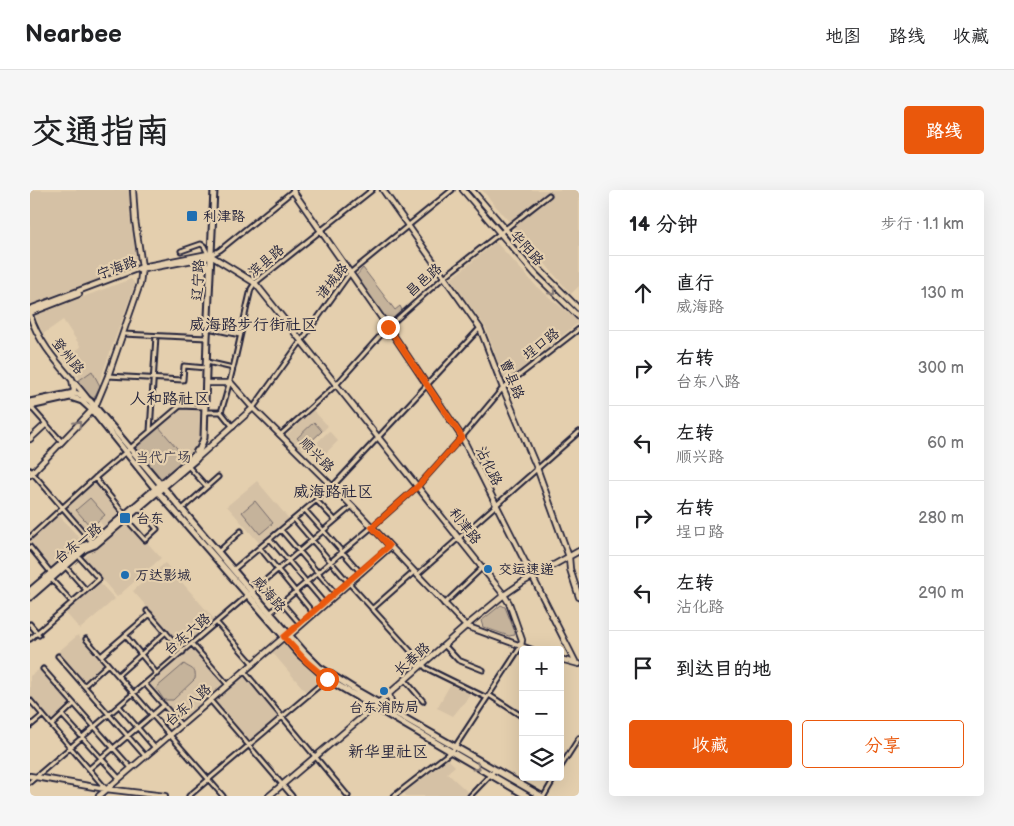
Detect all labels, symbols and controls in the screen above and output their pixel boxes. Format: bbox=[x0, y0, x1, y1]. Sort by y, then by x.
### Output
text: Nearbee bbox=[25, 20, 122, 49]
text: 地图 bbox=[825, 26, 861, 47]
text: 路线 bbox=[889, 26, 925, 47]
text: 收藏 bbox=[953, 26, 989, 47]
button: 路线 bbox=[904, 106, 984, 154]
text: 交通指南 bbox=[30, 111, 170, 154]
place label: 利津路 bbox=[203, 208, 245, 225]
marker: 利津路 bbox=[185, 209, 199, 223]
text: 14 分钟 bbox=[629, 212, 698, 237]
text: 步行 · 1.1 km bbox=[881, 215, 964, 234]
street label: 华阳路 bbox=[507, 227, 547, 269]
street label: 滨县路 bbox=[244, 241, 288, 281]
street label: 宁海路 bbox=[94, 253, 140, 283]
street label: 辽宁路 bbox=[188, 259, 208, 301]
street label: 诸城路 bbox=[312, 259, 352, 303]
street label: 昌邑路 bbox=[403, 260, 445, 300]
text: 直行 bbox=[676, 272, 714, 295]
icon: ahead bbox=[629, 279, 657, 307]
text: 130 m bbox=[921, 284, 964, 303]
one-way arrow bbox=[547, 287, 556, 296]
text: 威海路 bbox=[676, 298, 724, 317]
district label: 威海路步行街社区 bbox=[189, 316, 317, 335]
route end bbox=[377, 316, 400, 339]
street label: 埕口路 bbox=[519, 324, 563, 364]
street label: 登州路 bbox=[48, 334, 88, 378]
text: 右转 bbox=[676, 347, 714, 370]
icon: right bbox=[629, 354, 657, 382]
street label: 曹县路 bbox=[496, 356, 528, 402]
text: 300 m bbox=[918, 359, 964, 378]
text: 台东八路 bbox=[676, 373, 740, 392]
district label: 人和路社区 bbox=[130, 390, 210, 409]
one-way arrow bbox=[73, 420, 82, 429]
text: 左转 bbox=[676, 422, 714, 445]
icon: left bbox=[629, 429, 657, 457]
street label: 顺兴路 bbox=[296, 434, 338, 476]
text: 60 m bbox=[927, 434, 964, 453]
street label: 沾化路 bbox=[472, 443, 506, 489]
text: 顺兴路 bbox=[676, 448, 724, 467]
park label: 当代广场 bbox=[135, 449, 191, 466]
district label: 威海路社区 bbox=[293, 483, 373, 502]
text: 右转 bbox=[676, 497, 714, 520]
street label: 利津路 bbox=[445, 504, 485, 548]
icon: right bbox=[629, 504, 657, 532]
text: 280 m bbox=[918, 509, 964, 528]
place label: 台东 bbox=[136, 510, 164, 527]
marker: 台东 bbox=[118, 511, 132, 525]
street label: 台东一路 bbox=[51, 519, 105, 567]
text: 埕口路 bbox=[676, 523, 724, 542]
place label: 交运速递 bbox=[498, 561, 554, 578]
marker: 交运速递 bbox=[482, 563, 494, 575]
place label: 万达影城 bbox=[135, 567, 191, 584]
marker: 万达影城 bbox=[119, 569, 131, 581]
text: 左转 bbox=[676, 572, 714, 595]
street label: 威海路 bbox=[249, 573, 289, 615]
icon: left bbox=[629, 579, 657, 607]
text: 290 m bbox=[918, 584, 964, 603]
text: 沾化路 bbox=[676, 598, 724, 617]
street label: 台东六路 bbox=[160, 609, 214, 659]
street label: 长春路 bbox=[391, 639, 433, 679]
map controls bbox=[519, 646, 564, 781]
button: + bbox=[519, 646, 564, 691]
icon: arrive bbox=[629, 654, 657, 682]
text: 到达目的地 bbox=[676, 658, 771, 681]
route start bbox=[316, 668, 339, 691]
street label: 台东八路 bbox=[161, 680, 215, 730]
marker: 台东消防局 bbox=[378, 685, 390, 697]
button: − bbox=[519, 691, 564, 736]
place label: 台东消防局 bbox=[349, 699, 419, 716]
button: 收藏 bbox=[629, 720, 792, 768]
button: 分享 bbox=[802, 720, 964, 768]
button: layers bbox=[519, 736, 564, 781]
district label: 新华里社区 bbox=[348, 743, 428, 762]
one-way arrow bbox=[471, 761, 480, 771]

